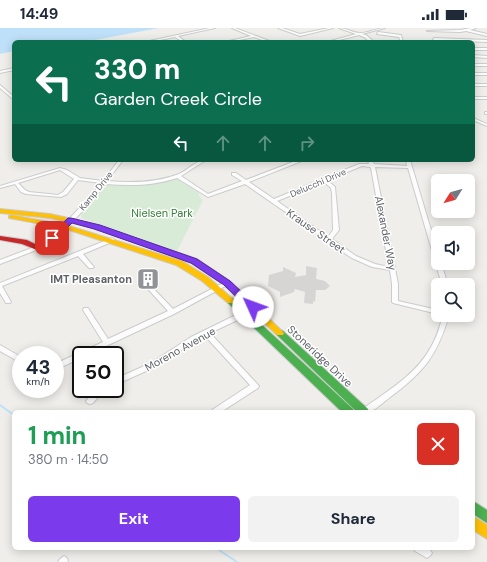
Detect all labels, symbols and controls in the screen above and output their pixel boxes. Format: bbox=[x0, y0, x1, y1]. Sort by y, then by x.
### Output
text: 14:49 bbox=[20, 4, 58, 24]
text: 330 m bbox=[94, 51, 180, 88]
icon: left bbox=[28, 56, 80, 108]
text: Garden Creek Circle bbox=[94, 87, 262, 111]
icon: left bbox=[170, 132, 192, 154]
icon: ahead bbox=[212, 132, 234, 154]
icon: ahead bbox=[254, 132, 276, 154]
icon: right bbox=[296, 132, 318, 154]
street label: Delucchi Drive bbox=[288, 166, 348, 200]
street label: Kamp Drive bbox=[76, 169, 116, 213]
north arrow bbox=[431, 174, 475, 218]
map controls bbox=[431, 174, 475, 322]
street label: Alexander Way bbox=[372, 195, 400, 271]
park label: Nielsen Park bbox=[131, 206, 193, 220]
street label: Krause Street bbox=[284, 206, 348, 256]
pin bbox=[35, 221, 69, 255]
button: sound bbox=[431, 226, 475, 270]
icon: arrive bbox=[41, 227, 63, 249]
building icon: IMT Pleasanton bbox=[135, 266, 161, 292]
place label: IMT Pleasanton bbox=[50, 272, 132, 286]
button: search bbox=[431, 278, 475, 322]
position arrow bbox=[232, 286, 274, 328]
street label: Stoneridge Drive bbox=[284, 322, 356, 390]
street label: Moreno Avenue bbox=[142, 324, 218, 374]
speed limit sign: 50 bbox=[72, 346, 124, 398]
text: 43 bbox=[25, 354, 51, 380]
text: km/h bbox=[26, 375, 50, 388]
text: 1 min bbox=[28, 420, 86, 451]
button: close bbox=[417, 423, 459, 465]
text: 380 m · 14:50 bbox=[28, 451, 108, 468]
button: Exit bbox=[28, 496, 240, 542]
button: Share bbox=[248, 496, 459, 542]

